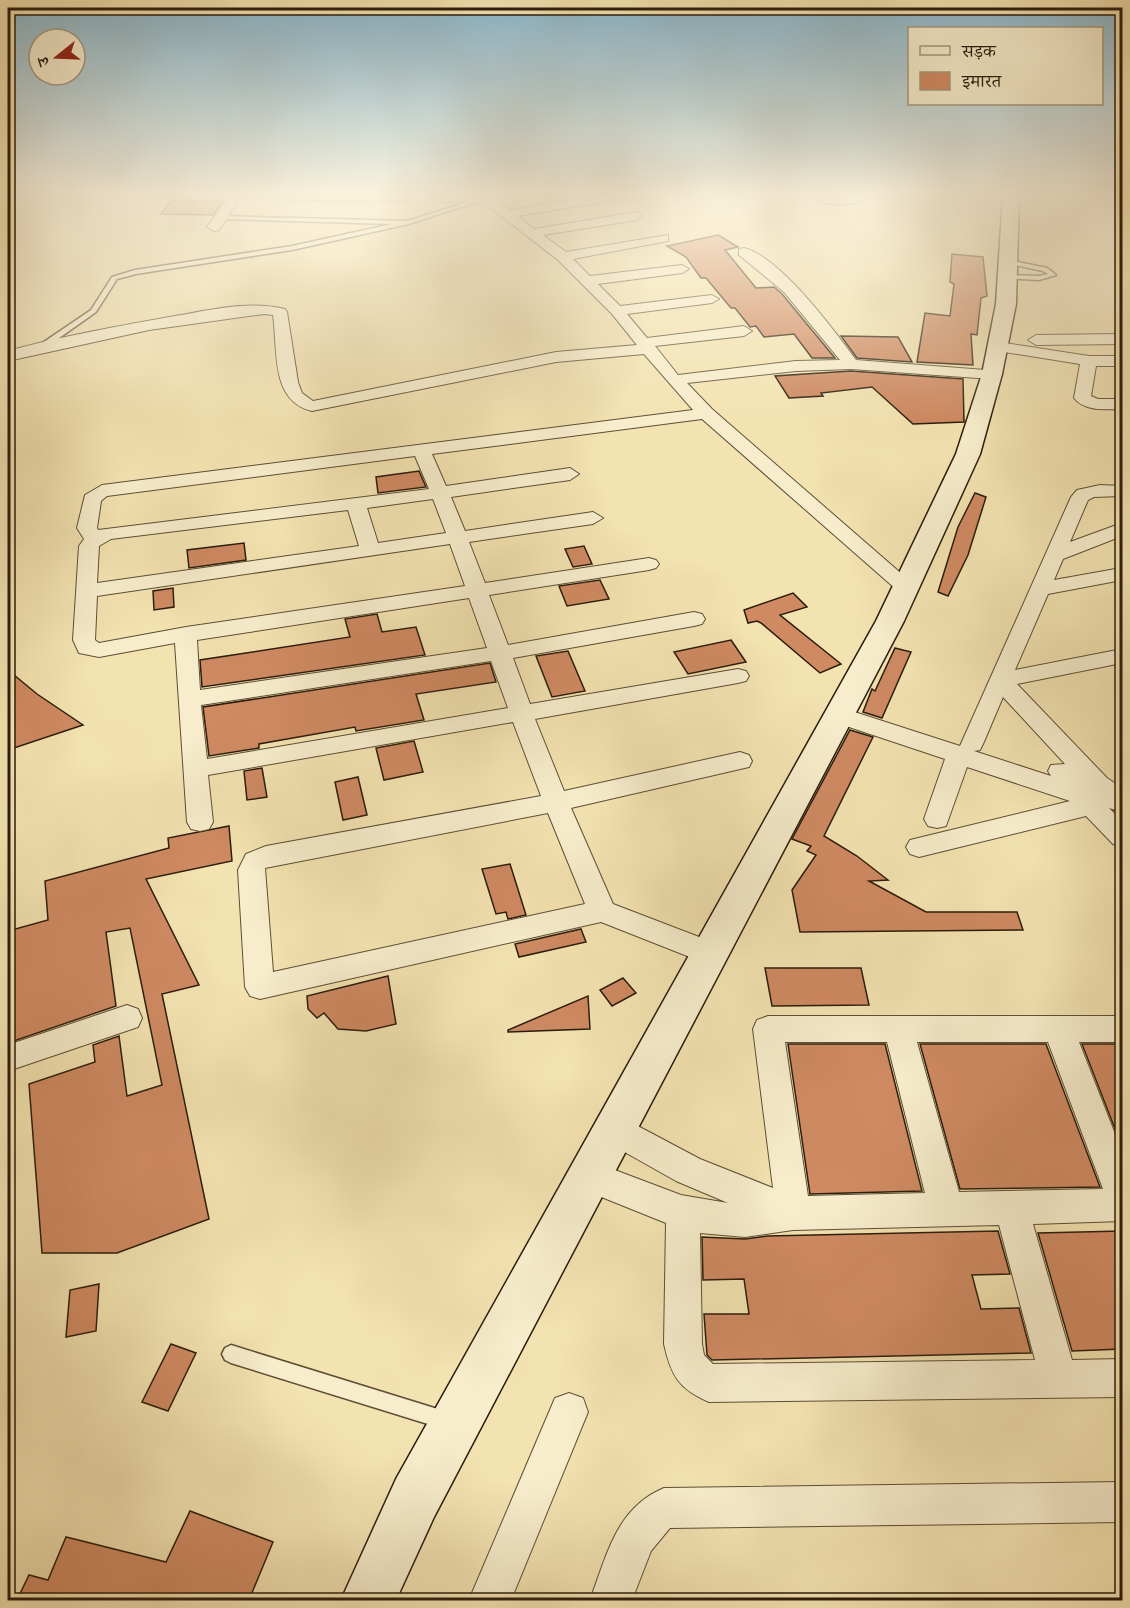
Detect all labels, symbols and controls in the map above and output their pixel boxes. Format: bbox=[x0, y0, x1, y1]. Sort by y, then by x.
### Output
north arrow bbox=[27, 27, 87, 87]
legend bbox=[908, 27, 1103, 105]
text: सड़क bbox=[961, 39, 997, 63]
text: उ bbox=[31, 52, 56, 70]
text: इमारत bbox=[961, 69, 1002, 93]

